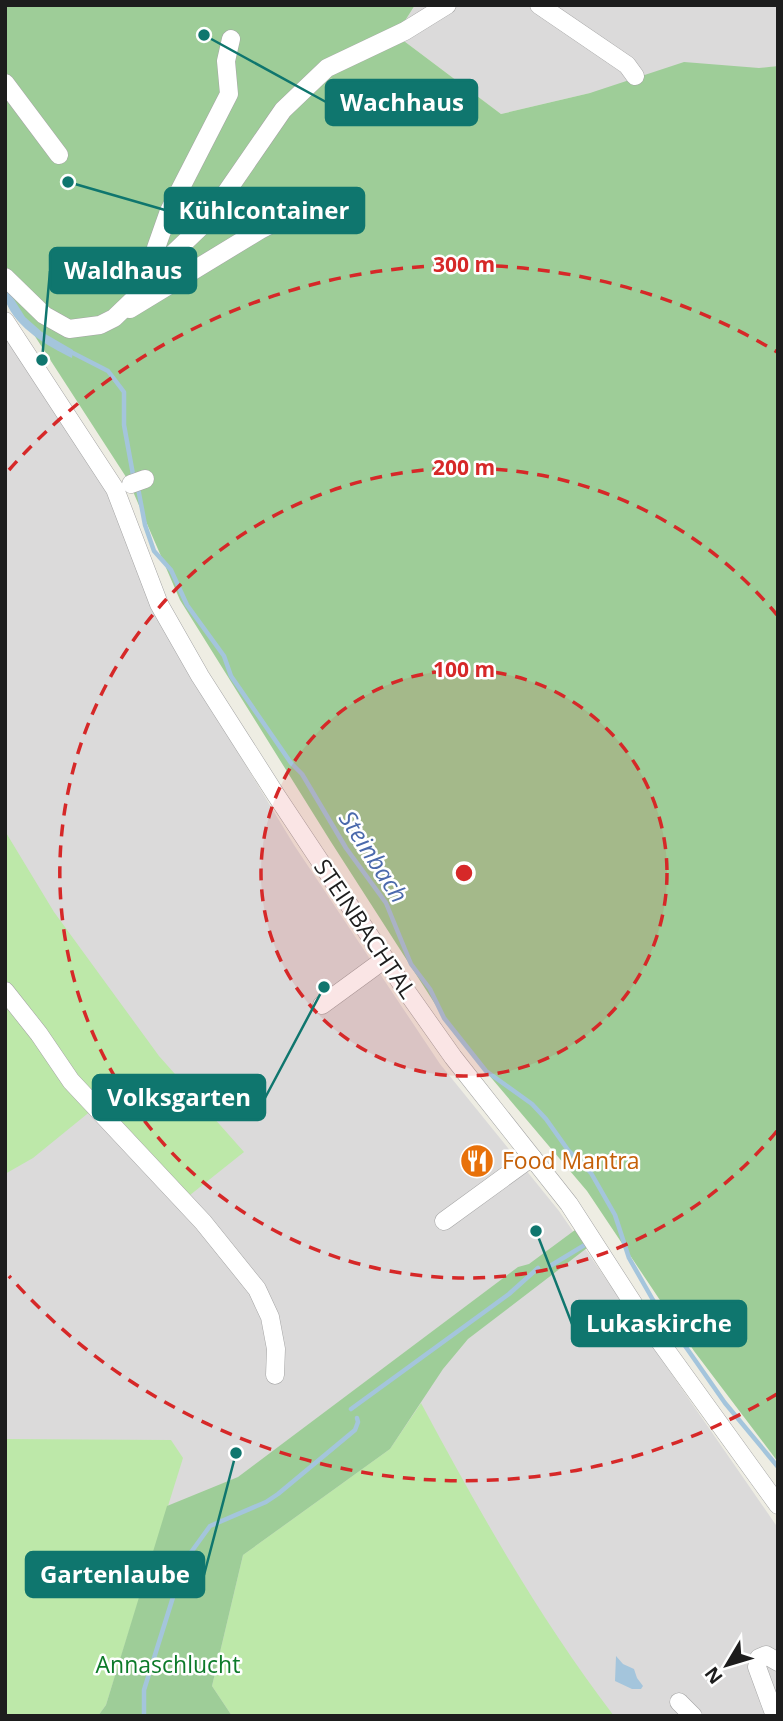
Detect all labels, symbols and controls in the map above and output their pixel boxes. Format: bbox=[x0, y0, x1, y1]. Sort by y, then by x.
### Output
callout: Wachhaus bbox=[326, 80, 477, 125]
text: Wachhaus bbox=[340, 85, 464, 118]
callout: Kühlcontainer bbox=[165, 188, 364, 233]
text: Kühlcontainer bbox=[179, 193, 350, 226]
callout: Waldhaus bbox=[50, 248, 196, 293]
text: 300 m bbox=[433, 250, 495, 278]
text: Waldhaus bbox=[64, 253, 182, 286]
text: 200 m bbox=[433, 453, 495, 481]
text: 100 m bbox=[433, 655, 495, 683]
water label: Steinbach bbox=[332, 804, 416, 909]
street label: STEINBACHTAL bbox=[307, 852, 424, 1004]
centre of rings bbox=[452, 861, 476, 885]
callout: Volksgarten bbox=[93, 1075, 265, 1120]
text: Volksgarten bbox=[107, 1080, 251, 1113]
restaurant icon: Food Mantra bbox=[458, 1142, 496, 1180]
place label: Food Mantra bbox=[502, 1144, 640, 1176]
callout: Lukaskirche bbox=[572, 1301, 746, 1346]
text: Lukaskirche bbox=[586, 1306, 732, 1339]
callout: Gartenlaube bbox=[26, 1552, 204, 1597]
text: Gartenlaube bbox=[40, 1557, 190, 1590]
north arrow bbox=[692, 1630, 762, 1700]
park label: Annaschlucht bbox=[96, 1648, 240, 1680]
text: N bbox=[699, 1661, 729, 1690]

